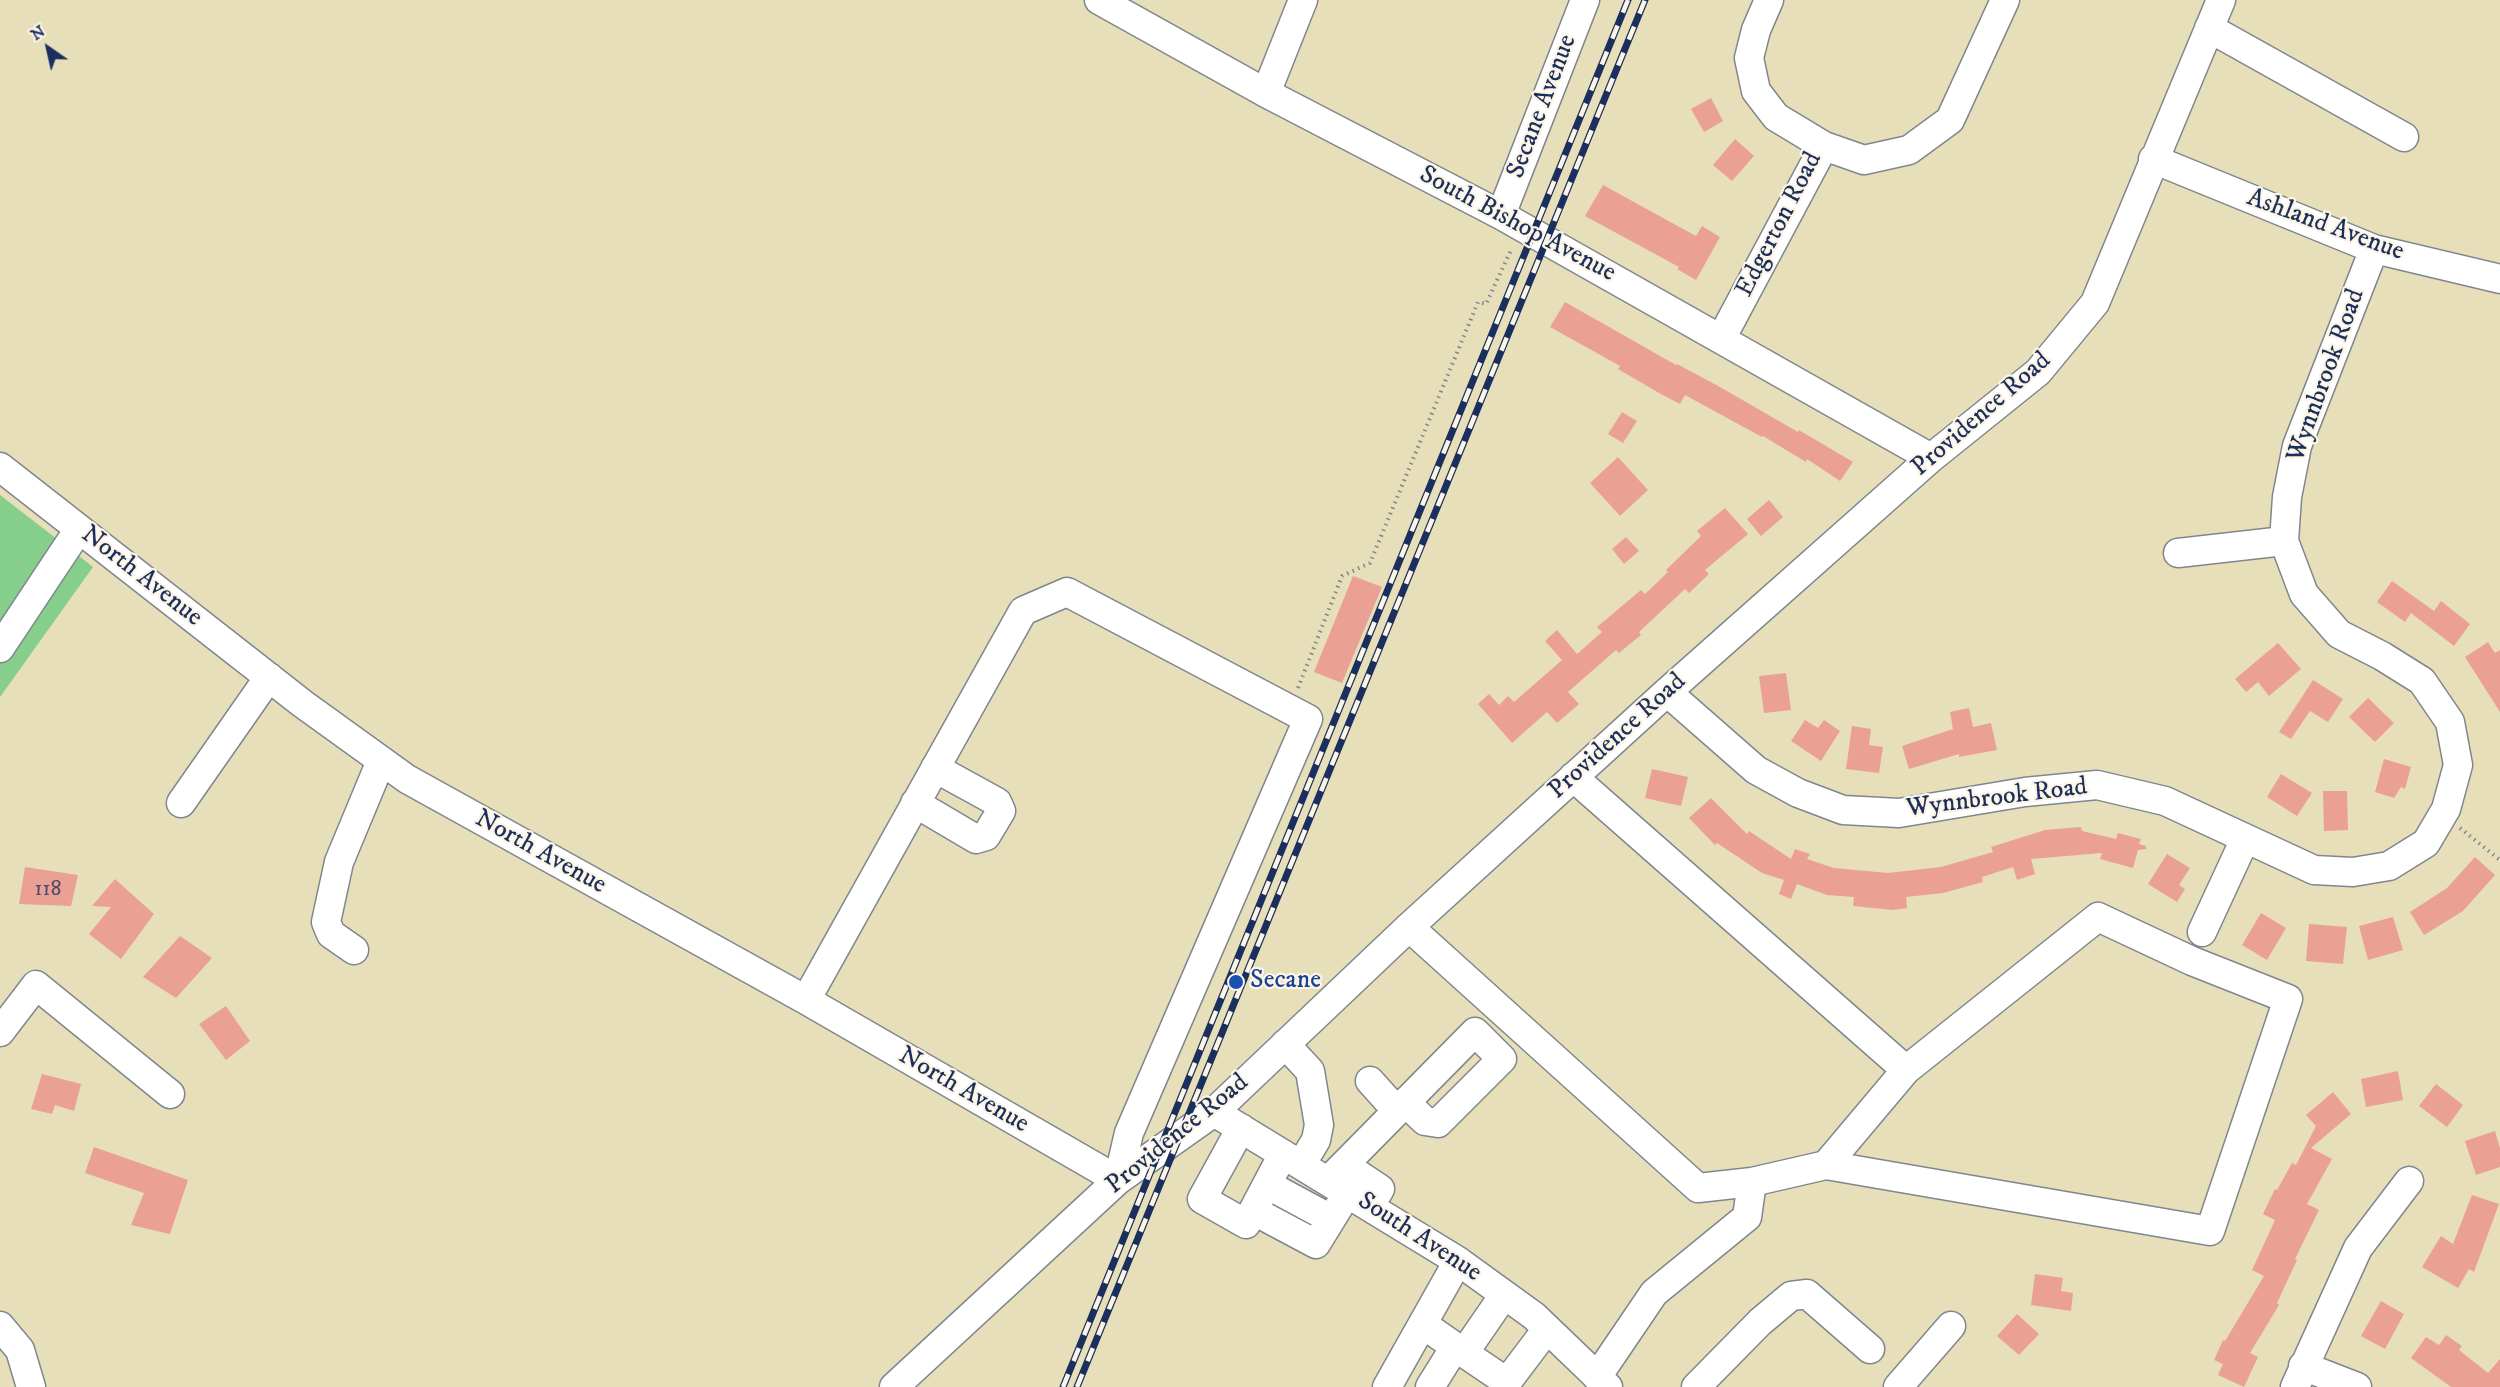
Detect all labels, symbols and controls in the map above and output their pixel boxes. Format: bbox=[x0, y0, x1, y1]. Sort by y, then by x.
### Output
north arrow bbox=[18, 18, 78, 78]
text: N bbox=[27, 21, 49, 45]
street label: Secane Avenue bbox=[1501, 31, 1585, 183]
street label: Edgerton Road bbox=[1730, 147, 1830, 303]
street label: South Bishop Avenue bbox=[1413, 160, 1621, 290]
street label: Ashland Avenue bbox=[2242, 183, 2408, 269]
street label: Wynnbrook Road bbox=[2281, 285, 2373, 467]
street label: Providence Road bbox=[1906, 346, 2058, 484]
street label: North Avenue bbox=[74, 520, 208, 634]
street label: Providence Road bbox=[1543, 667, 1693, 807]
street label: Wynnbrook Road bbox=[1905, 772, 2089, 826]
street label: North Avenue bbox=[469, 804, 611, 902]
house number: 118 bbox=[34, 877, 62, 903]
place label: Secane bbox=[1250, 966, 1321, 998]
marker: Secane bbox=[1227, 973, 1245, 991]
street label: North Avenue bbox=[892, 1041, 1034, 1141]
street label: Providence Road bbox=[1101, 1068, 1255, 1202]
street label: South Avenue bbox=[1351, 1186, 1487, 1290]

